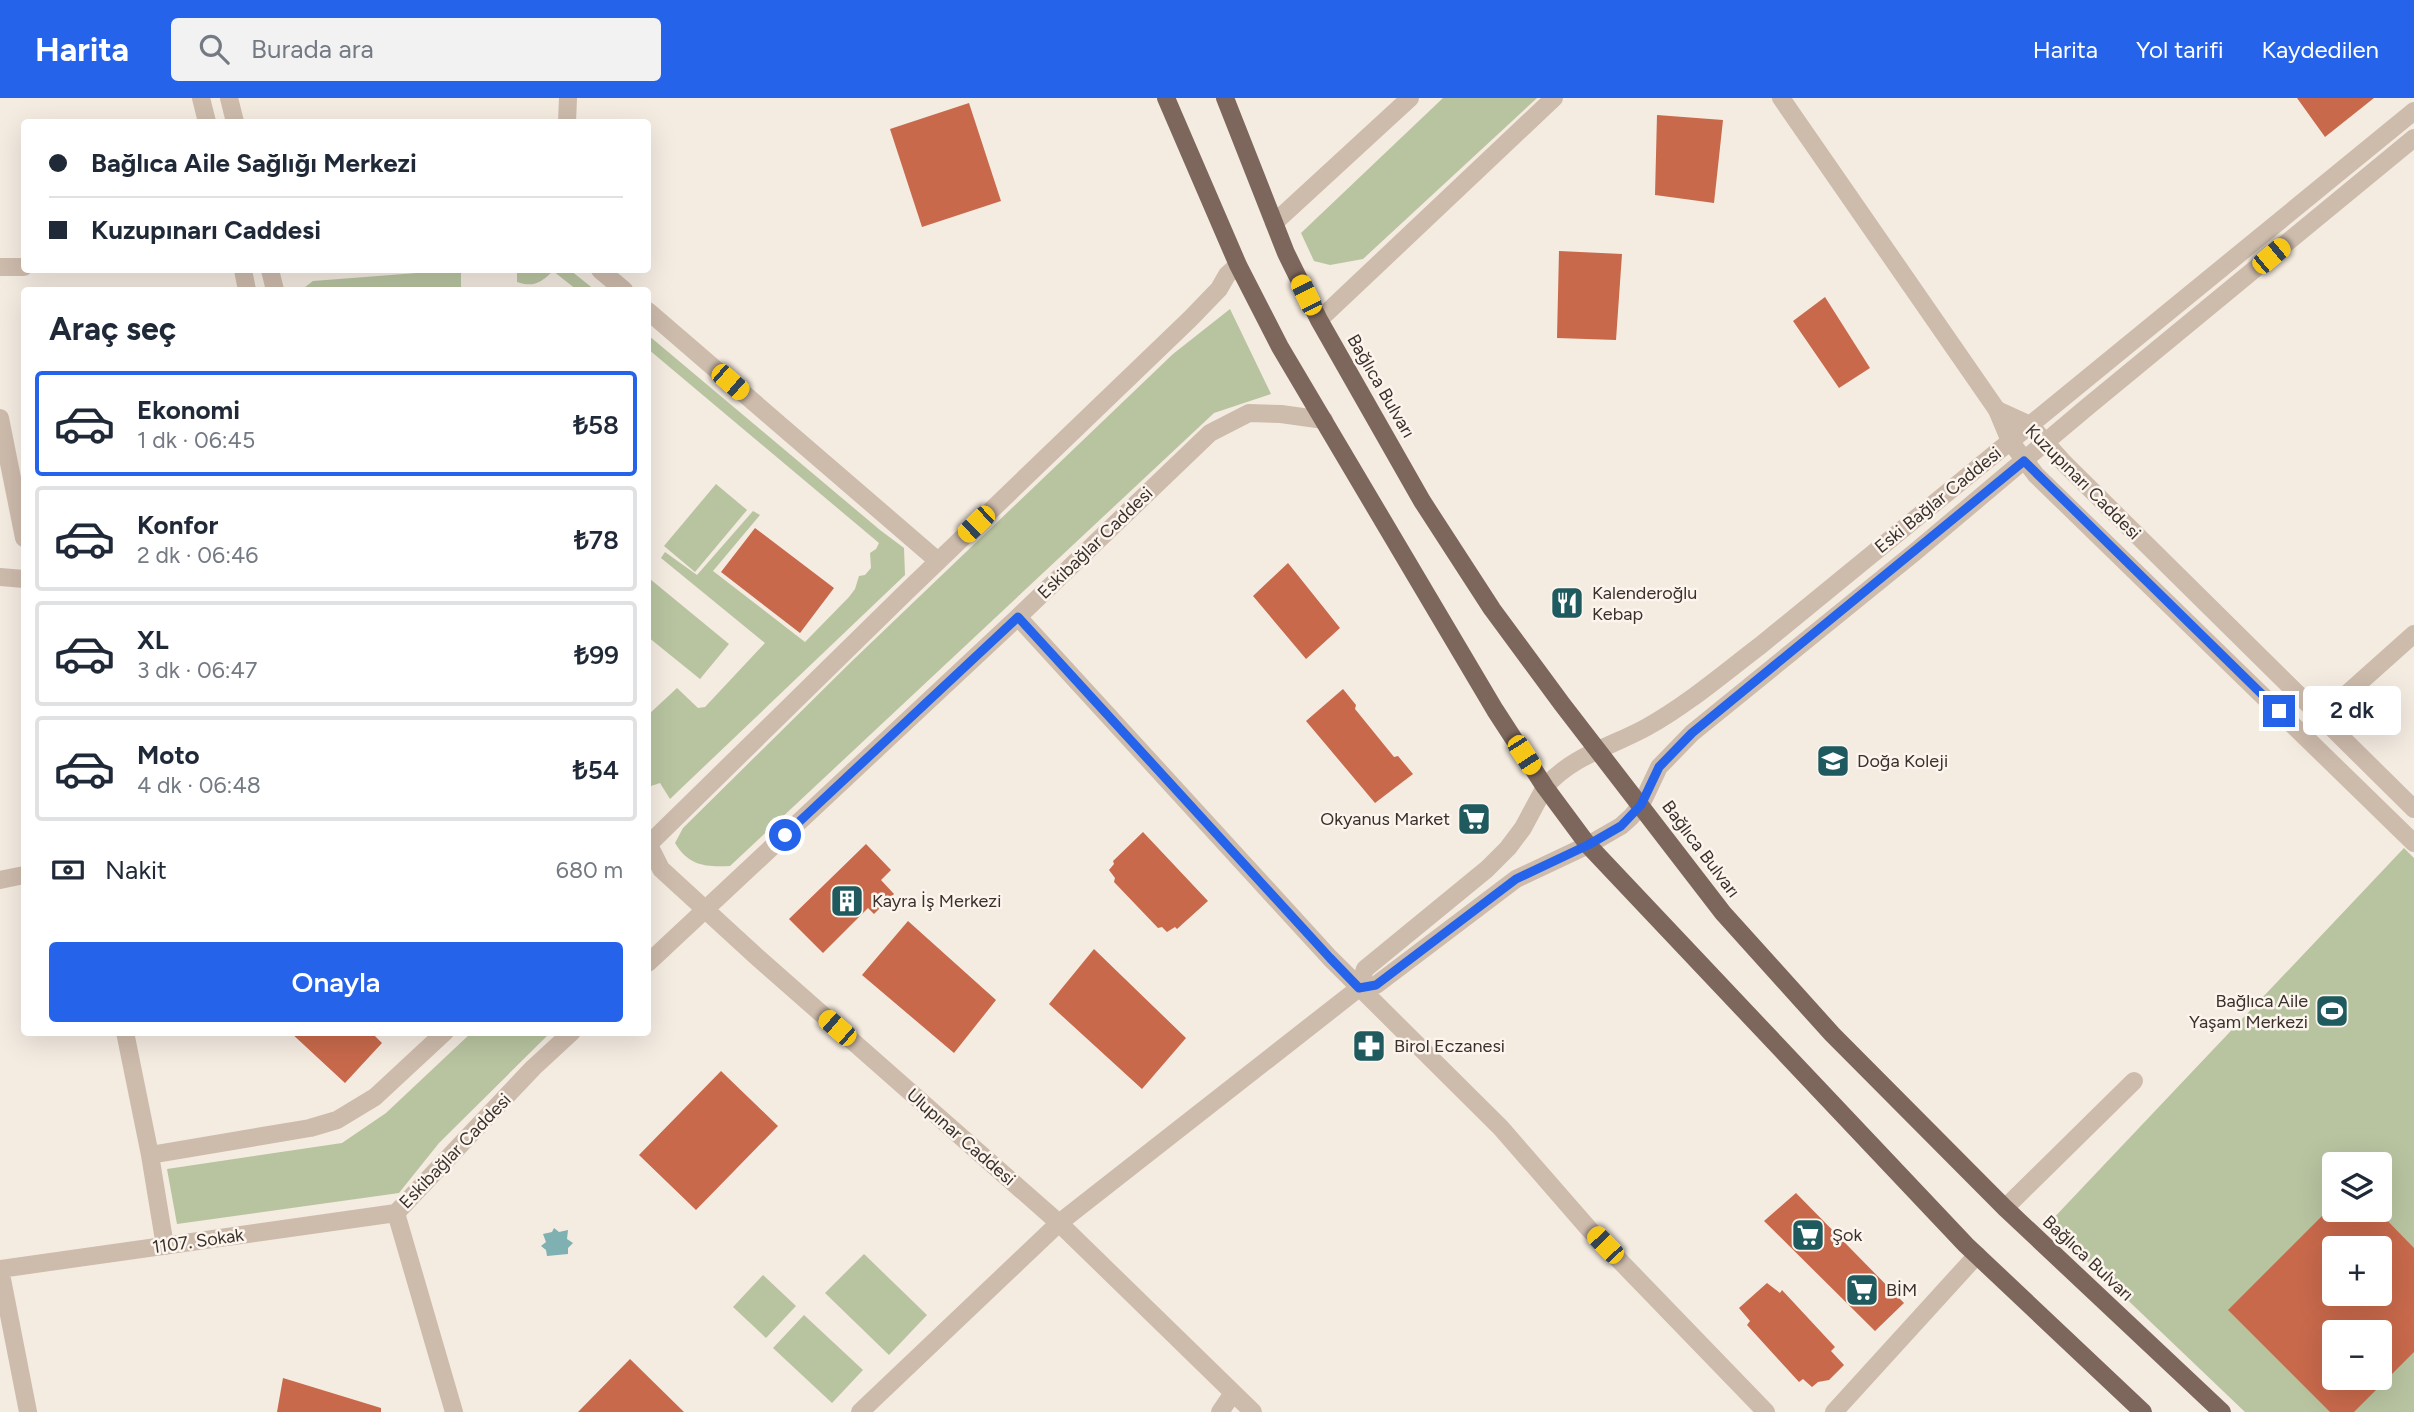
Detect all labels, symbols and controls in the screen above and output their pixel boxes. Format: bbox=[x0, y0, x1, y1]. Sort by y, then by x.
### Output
search box bbox=[171, 18, 661, 81]
text: Harita bbox=[35, 30, 129, 69]
icon: search bbox=[195, 30, 233, 68]
text: Burada ara bbox=[251, 33, 374, 65]
text: Harita bbox=[2033, 35, 2098, 64]
text: Yol tarifi bbox=[2136, 35, 2224, 64]
text: Kaydedilen bbox=[2262, 35, 2379, 64]
text: Bağlıca Aile Sağlığı Merkezi bbox=[91, 147, 417, 179]
text: Kuzupınarı Caddesi bbox=[91, 214, 321, 246]
car bbox=[2249, 234, 2294, 278]
car bbox=[1288, 272, 1325, 318]
text: Araç seç bbox=[49, 310, 176, 348]
street label: Bağlıca Bulvarı bbox=[1343, 330, 1419, 442]
car bbox=[708, 360, 753, 404]
icon: car bbox=[53, 392, 116, 455]
text: Ekonomi bbox=[137, 394, 240, 426]
text: ₺58 bbox=[573, 409, 619, 441]
street label: Kuzupınarı Caddesi bbox=[2021, 420, 2145, 544]
text: 1 dk · 06:45 bbox=[137, 426, 255, 454]
street label: Eski Bağlar Caddesi bbox=[1870, 442, 2006, 558]
street label: Eskibağlar Caddesi bbox=[1033, 482, 1157, 604]
car bbox=[954, 502, 999, 546]
icon: car bbox=[53, 507, 116, 570]
text: Konfor bbox=[137, 509, 218, 541]
text: ₺78 bbox=[574, 524, 619, 556]
text: 2 dk · 06:46 bbox=[137, 541, 258, 569]
place label: Kalenderoğlu Kebap bbox=[1592, 582, 1697, 625]
restaurant icon: Kalenderoğlu Kebap bbox=[1548, 584, 1586, 622]
icon: car bbox=[53, 622, 116, 685]
text: XL bbox=[137, 624, 169, 656]
text: ₺99 bbox=[574, 639, 619, 671]
text: 3 dk · 06:47 bbox=[137, 656, 257, 684]
callout: 2 dk bbox=[2304, 686, 2402, 736]
route end bbox=[2263, 695, 2295, 727]
text: 2 dk bbox=[2330, 696, 2374, 724]
car bbox=[1504, 732, 1545, 778]
icon: car bbox=[53, 737, 116, 800]
text: Moto bbox=[137, 739, 200, 771]
school or university icon: Doğa Koleji bbox=[1814, 742, 1852, 780]
place label: Doğa Koleji bbox=[1857, 750, 1948, 772]
text: ₺54 bbox=[573, 754, 619, 786]
text: 4 dk · 06:48 bbox=[137, 771, 261, 799]
street label: Bağlıca Bulvarı bbox=[1657, 796, 1745, 902]
supermarket icon: Okyanus Market bbox=[1455, 800, 1493, 838]
place label: Okyanus Market bbox=[1320, 808, 1450, 830]
route start bbox=[769, 819, 801, 851]
icon: cash bbox=[49, 851, 87, 889]
text: Nakit bbox=[105, 854, 167, 886]
text: 680 m bbox=[556, 856, 623, 884]
building icon: Kayra İş Merkezi bbox=[828, 882, 866, 920]
place label: Kayra İş Merkezi bbox=[872, 890, 1001, 912]
button: Onayla bbox=[49, 942, 623, 1022]
place label: Bağlıca Aile Yaşam Merkezi bbox=[2189, 990, 2308, 1033]
sports icon: Bağlıca Aile Yaşam Merkezi bbox=[2313, 992, 2351, 1030]
car bbox=[815, 1006, 860, 1050]
pharmacy icon: Birol Eczanesi bbox=[1350, 1027, 1388, 1065]
place label: Birol Eczanesi bbox=[1394, 1035, 1505, 1057]
street label: Ulupınar Caddesi bbox=[902, 1084, 1020, 1190]
street label: Eskibağlar Caddesi bbox=[394, 1089, 516, 1213]
map controls bbox=[2322, 1152, 2392, 1390]
button: layers bbox=[2322, 1152, 2392, 1222]
street label: Bağlıca Bulvarı bbox=[2038, 1210, 2138, 1306]
supermarket icon: Şok bbox=[1789, 1216, 1827, 1254]
car bbox=[1583, 1223, 1628, 1267]
street label: 1107. Sokak bbox=[151, 1224, 245, 1258]
place label: Şok bbox=[1832, 1224, 1862, 1246]
button: + bbox=[2322, 1236, 2392, 1306]
supermarket icon: BİM bbox=[1843, 1271, 1881, 1309]
place label: BİM bbox=[1886, 1279, 1917, 1301]
button: − bbox=[2322, 1320, 2392, 1390]

